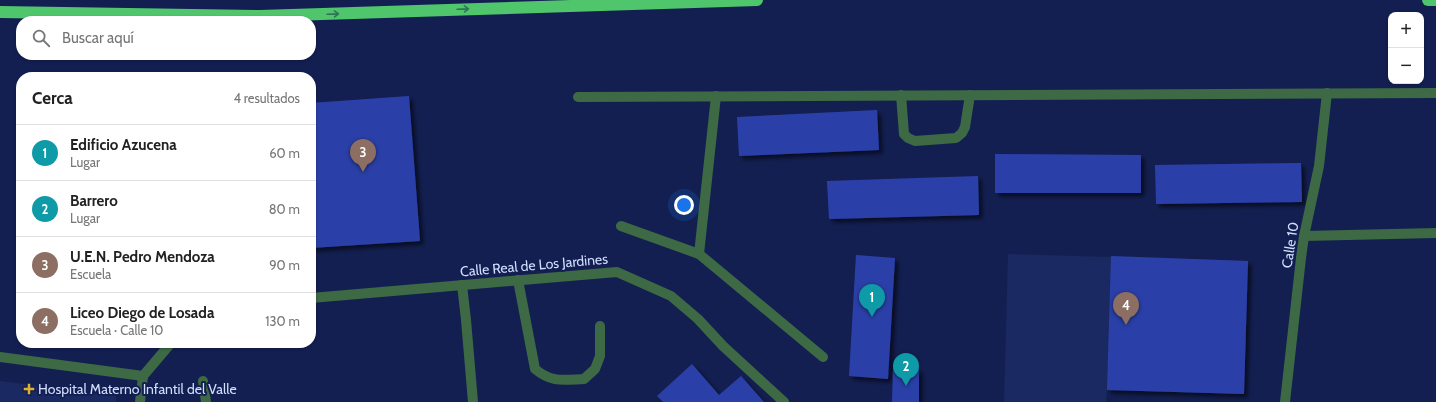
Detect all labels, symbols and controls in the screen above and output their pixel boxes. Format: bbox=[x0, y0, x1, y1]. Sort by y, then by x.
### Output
one-way arrow bbox=[456, 6, 469, 13]
one-way arrow bbox=[326, 10, 339, 17]
map controls bbox=[1388, 12, 1424, 84]
button: + bbox=[1388, 12, 1424, 48]
search box bbox=[16, 16, 316, 60]
icon: search bbox=[30, 27, 52, 49]
text: Buscar aquí bbox=[62, 29, 134, 47]
button: − bbox=[1388, 48, 1424, 84]
text: Cerca bbox=[32, 88, 73, 108]
text: 4 resultados bbox=[233, 90, 300, 106]
text: Edificio Azucena bbox=[70, 136, 177, 154]
pin: 3 bbox=[350, 139, 376, 172]
text: 1 bbox=[43, 145, 47, 161]
text: 60 m bbox=[269, 145, 300, 161]
text: Lugar bbox=[70, 154, 100, 170]
text: Barrero bbox=[70, 192, 118, 210]
your location bbox=[674, 195, 694, 215]
text: 2 bbox=[42, 201, 48, 217]
text: 80 m bbox=[269, 201, 300, 217]
text: Lugar bbox=[70, 210, 100, 226]
street label: Calle 10 bbox=[1277, 220, 1303, 269]
text: U.E.N. Pedro Mendoza bbox=[70, 248, 215, 266]
street label: Calle Real de Los Jardines bbox=[459, 250, 609, 280]
text: 3 bbox=[41, 257, 49, 273]
text: 90 m bbox=[269, 257, 300, 273]
text: Escuela bbox=[70, 266, 111, 282]
pin: 1 bbox=[859, 284, 885, 317]
pin: 4 bbox=[1113, 292, 1139, 325]
text: Liceo Diego de Losada bbox=[70, 304, 214, 322]
text: 4 bbox=[41, 313, 49, 329]
text: 130 m bbox=[265, 313, 300, 329]
text: Escuela · Calle 10 bbox=[70, 322, 163, 338]
pin: 2 bbox=[893, 353, 919, 386]
place label: Hospital Materno Infantil del Valle bbox=[38, 380, 237, 398]
marker: Hospital Materno Infantil del Valle bbox=[23, 383, 35, 395]

